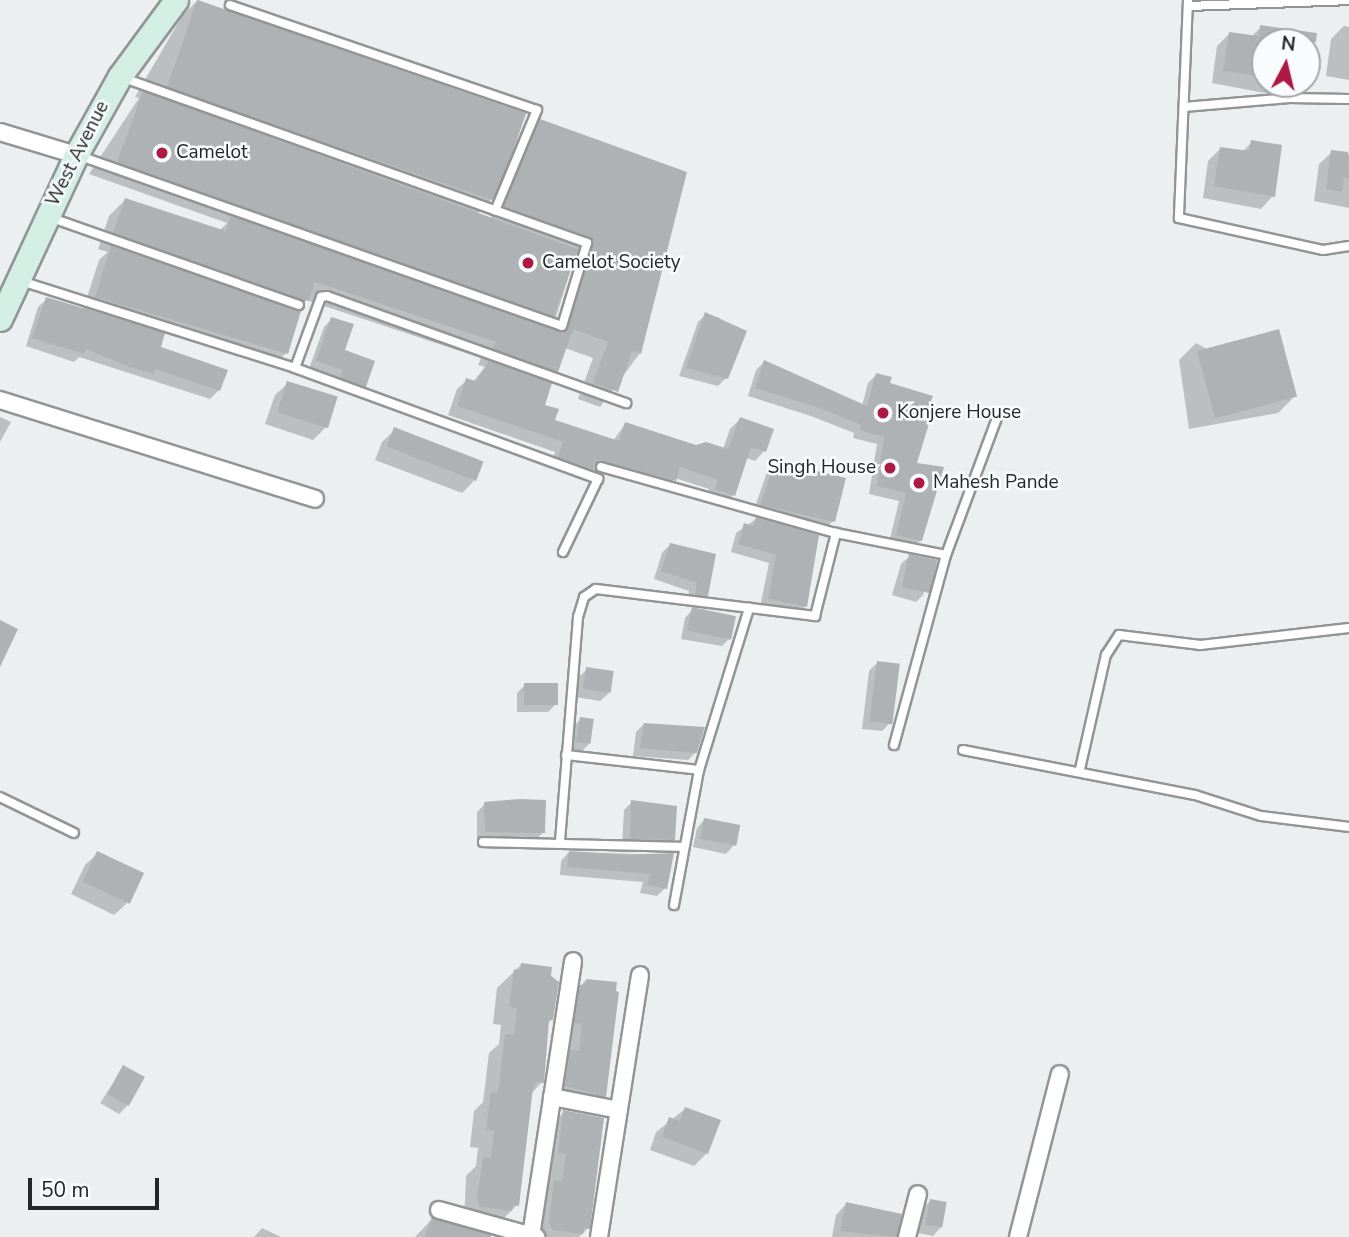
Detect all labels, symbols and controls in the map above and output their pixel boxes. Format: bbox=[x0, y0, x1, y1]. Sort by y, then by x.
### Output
north arrow bbox=[1251, 28, 1321, 98]
text: N bbox=[1280, 30, 1297, 58]
street label: West Avenue bbox=[42, 98, 114, 210]
place label: Camelot bbox=[176, 142, 248, 164]
marker: Camelot bbox=[154, 145, 170, 161]
place label: Camelot Society bbox=[542, 252, 681, 274]
marker: Camelot Society bbox=[520, 255, 536, 271]
place label: Konjere House bbox=[897, 402, 1021, 424]
marker: Konjere House bbox=[875, 405, 891, 421]
place label: Singh House bbox=[767, 457, 876, 479]
marker: Singh House bbox=[882, 460, 898, 476]
place label: Mahesh Pande bbox=[933, 472, 1059, 494]
marker: Mahesh Pande bbox=[911, 475, 927, 491]
scale bar bbox=[32, 1164, 163, 1208]
text: 50 m bbox=[41, 1176, 90, 1204]

